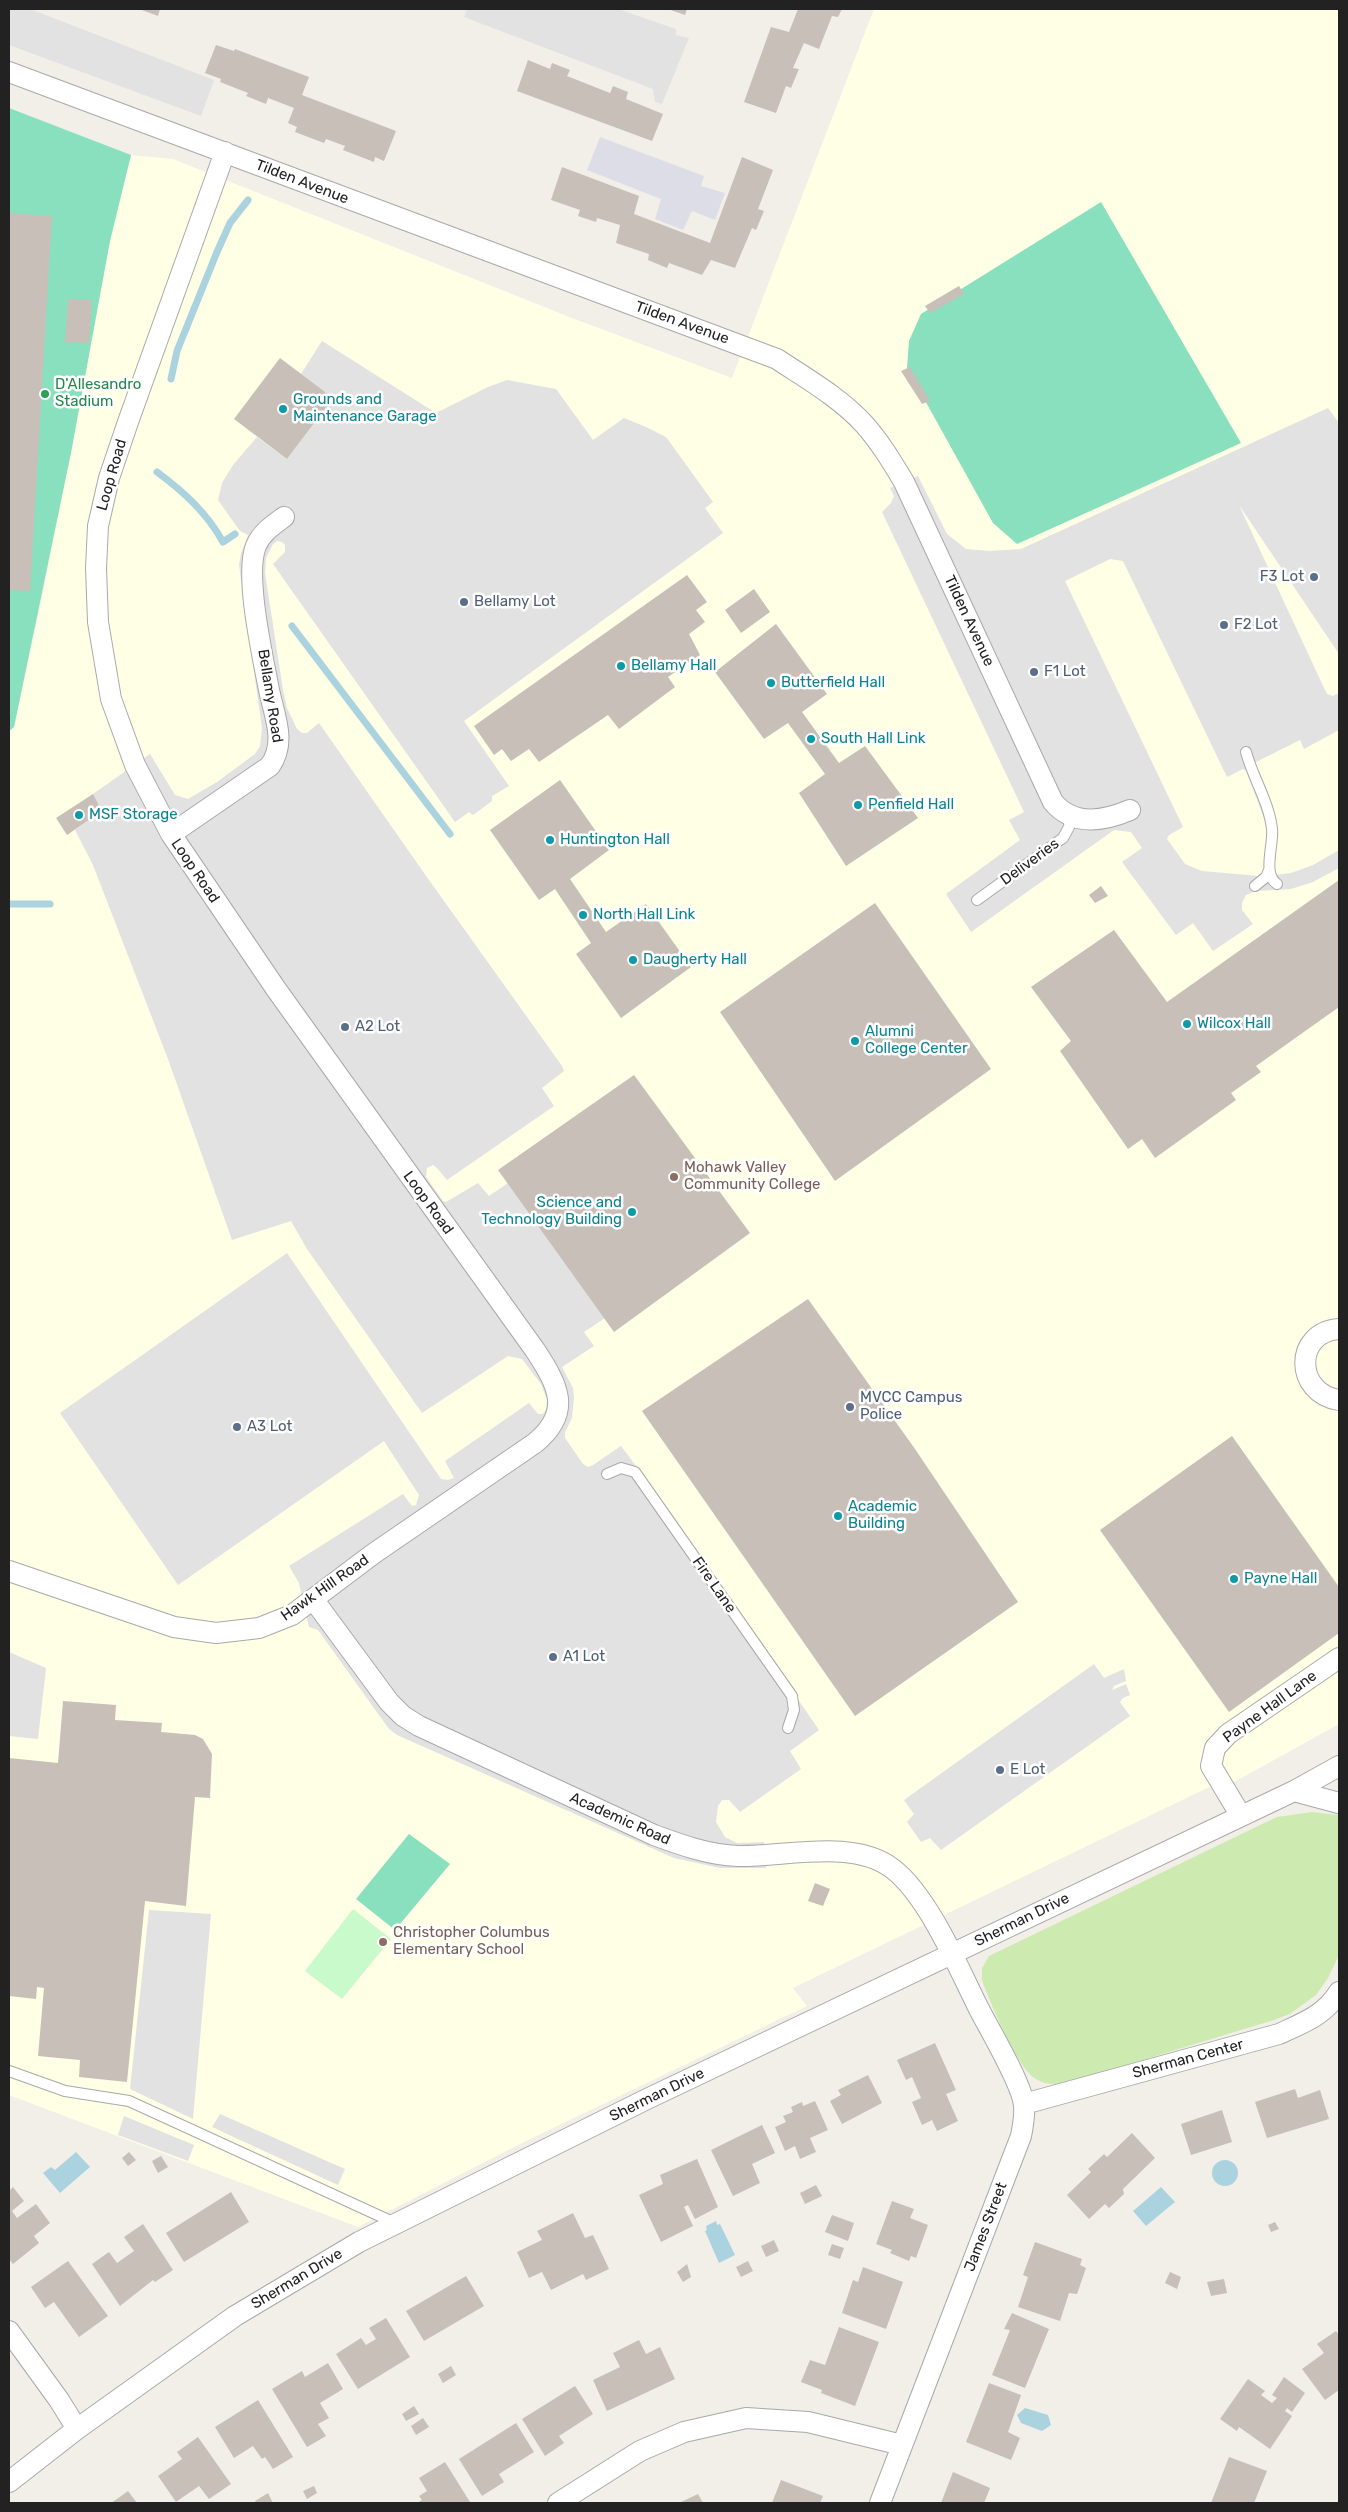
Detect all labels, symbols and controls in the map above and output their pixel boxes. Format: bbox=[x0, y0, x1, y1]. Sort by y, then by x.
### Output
street label: Tilden Avenue bbox=[253, 156, 351, 208]
street label: Tilden Avenue bbox=[633, 298, 731, 348]
place label: D'Allesandro Stadium bbox=[55, 376, 141, 411]
marker: D'Allesandro Stadium bbox=[39, 388, 51, 400]
place label: Grounds and Maintenance Garage bbox=[293, 391, 437, 426]
marker: Grounds and Maintenance Garage bbox=[277, 403, 289, 415]
street label: Loop Road bbox=[93, 437, 131, 513]
place label: F3 Lot bbox=[1260, 568, 1304, 586]
marker: F3 Lot bbox=[1308, 571, 1320, 583]
street label: Tilden Avenue bbox=[940, 573, 998, 669]
place label: Bellamy Lot bbox=[474, 593, 556, 611]
marker: Bellamy Lot bbox=[458, 596, 470, 608]
place label: F2 Lot bbox=[1234, 616, 1278, 634]
marker: F2 Lot bbox=[1218, 619, 1230, 631]
street label: Bellamy Road bbox=[254, 648, 286, 744]
place label: Bellamy Hall bbox=[631, 657, 716, 675]
marker: Bellamy Hall bbox=[615, 660, 627, 672]
place label: F1 Lot bbox=[1044, 663, 1086, 681]
marker: F1 Lot bbox=[1028, 666, 1040, 678]
place label: Butterfield Hall bbox=[781, 674, 885, 692]
marker: Butterfield Hall bbox=[765, 677, 777, 689]
place label: South Hall Link bbox=[821, 730, 926, 748]
marker: South Hall Link bbox=[805, 733, 817, 745]
place label: Penfield Hall bbox=[868, 796, 954, 814]
marker: Penfield Hall bbox=[852, 799, 864, 811]
place label: MSF Storage bbox=[89, 806, 178, 824]
marker: MSF Storage bbox=[73, 809, 85, 821]
place label: Huntington Hall bbox=[560, 831, 670, 849]
marker: Huntington Hall bbox=[544, 834, 556, 846]
street label: Loop Road bbox=[167, 835, 223, 907]
street label: Deliveries bbox=[997, 835, 1063, 889]
place label: North Hall Link bbox=[593, 906, 695, 924]
marker: North Hall Link bbox=[577, 909, 589, 921]
place label: Daugherty Hall bbox=[643, 951, 747, 969]
marker: Daugherty Hall bbox=[627, 954, 639, 966]
place label: Wilcox Hall bbox=[1197, 1015, 1271, 1033]
place label: A2 Lot bbox=[355, 1018, 400, 1036]
marker: Wilcox Hall bbox=[1181, 1018, 1193, 1030]
marker: A2 Lot bbox=[339, 1021, 351, 1033]
place label: Alumni College Center bbox=[865, 1023, 968, 1058]
marker: Alumni College Center bbox=[849, 1035, 861, 1047]
place label: Mohawk Valley Community College bbox=[684, 1159, 820, 1194]
street label: Loop Road bbox=[399, 1168, 457, 1238]
marker: Mohawk Valley Community College bbox=[668, 1171, 680, 1183]
place label: Science and Technology Building bbox=[481, 1194, 622, 1229]
marker: Science and Technology Building bbox=[626, 1206, 638, 1218]
place label: MVCC Campus Police bbox=[860, 1389, 962, 1424]
marker: MVCC Campus Police bbox=[844, 1401, 856, 1413]
place label: A3 Lot bbox=[247, 1418, 292, 1436]
marker: A3 Lot bbox=[231, 1421, 243, 1433]
place label: Academic Building bbox=[848, 1498, 917, 1533]
marker: Academic Building bbox=[832, 1510, 844, 1522]
street label: Hawk Hill Road bbox=[278, 1551, 372, 1625]
street label: Fire Lane bbox=[688, 1554, 740, 1616]
place label: Payne Hall bbox=[1244, 1570, 1317, 1588]
marker: Payne Hall bbox=[1228, 1573, 1240, 1585]
place label: A1 Lot bbox=[563, 1648, 605, 1666]
marker: A1 Lot bbox=[547, 1651, 559, 1663]
street label: Payne Hall Lane bbox=[1220, 1667, 1320, 1747]
place label: E Lot bbox=[1010, 1761, 1045, 1779]
marker: E Lot bbox=[994, 1764, 1006, 1776]
street label: Academic Road bbox=[567, 1789, 673, 1849]
street label: Sherman Drive bbox=[972, 1889, 1072, 1951]
place label: Christopher Columbus Elementary School bbox=[393, 1924, 550, 1959]
marker: Christopher Columbus Elementary School bbox=[377, 1936, 389, 1948]
street label: Sherman Center bbox=[1130, 2036, 1246, 2082]
street label: Sherman Drive bbox=[607, 2064, 707, 2126]
street label: James Street bbox=[961, 2180, 1011, 2274]
street label: Sherman Drive bbox=[248, 2245, 346, 2313]

